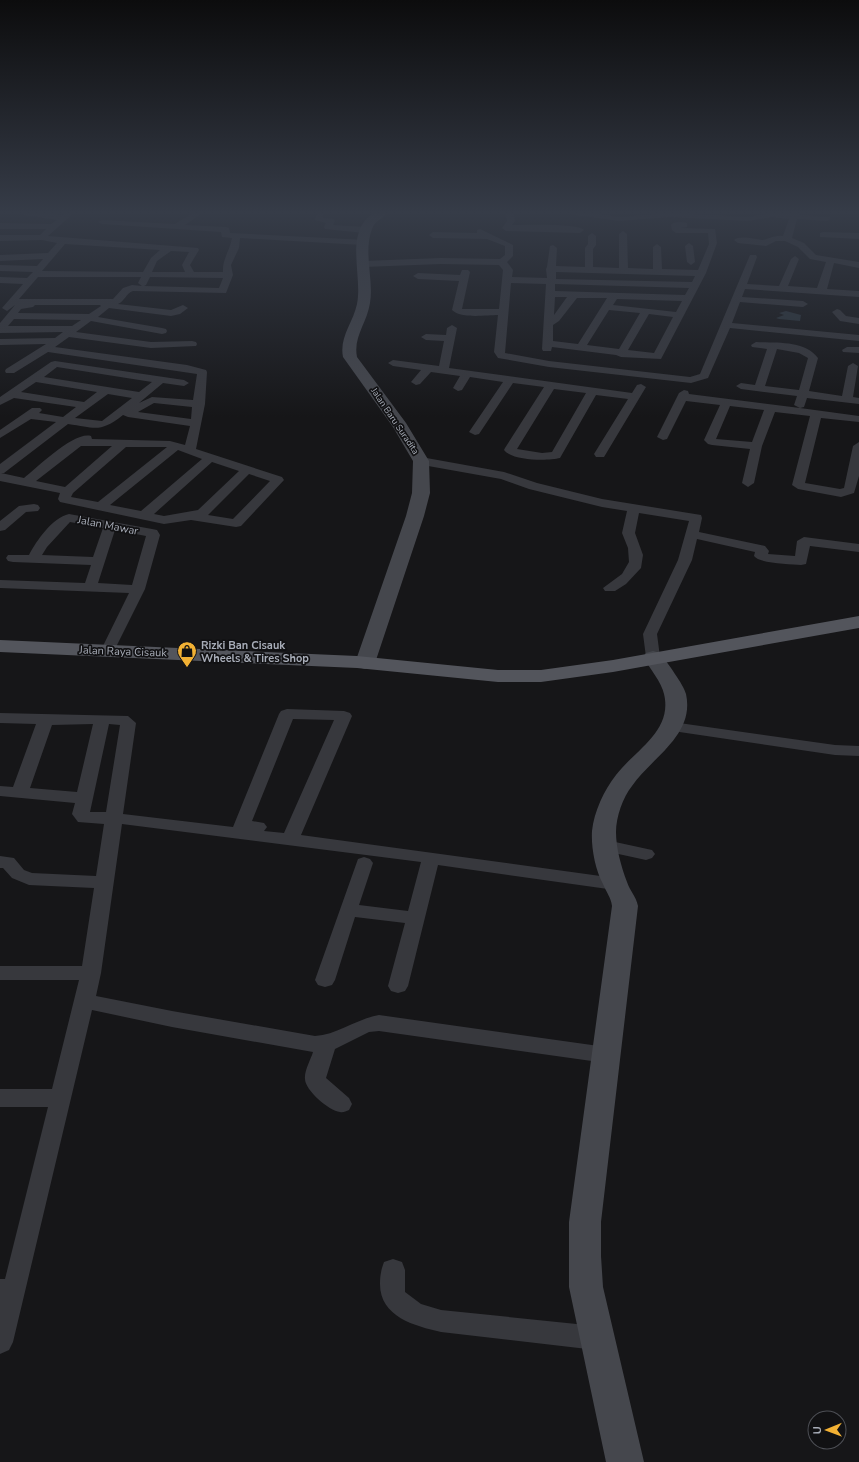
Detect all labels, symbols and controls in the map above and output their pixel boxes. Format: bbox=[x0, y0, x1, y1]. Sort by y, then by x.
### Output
street label: Jalan Baru Suradita bbox=[368, 385, 422, 457]
street label: Jalan Mawar bbox=[75, 512, 140, 539]
place label: Rizki Ban Cisauk Wheels & Tires Shop bbox=[201, 638, 309, 666]
shop icon: Rizki Ban Cisauk Wheels & Tires Shop bbox=[176, 640, 198, 668]
street label: Jalan Raya Cisauk bbox=[78, 642, 168, 661]
north arrow bbox=[807, 1410, 847, 1450]
text: U bbox=[810, 1426, 825, 1434]

